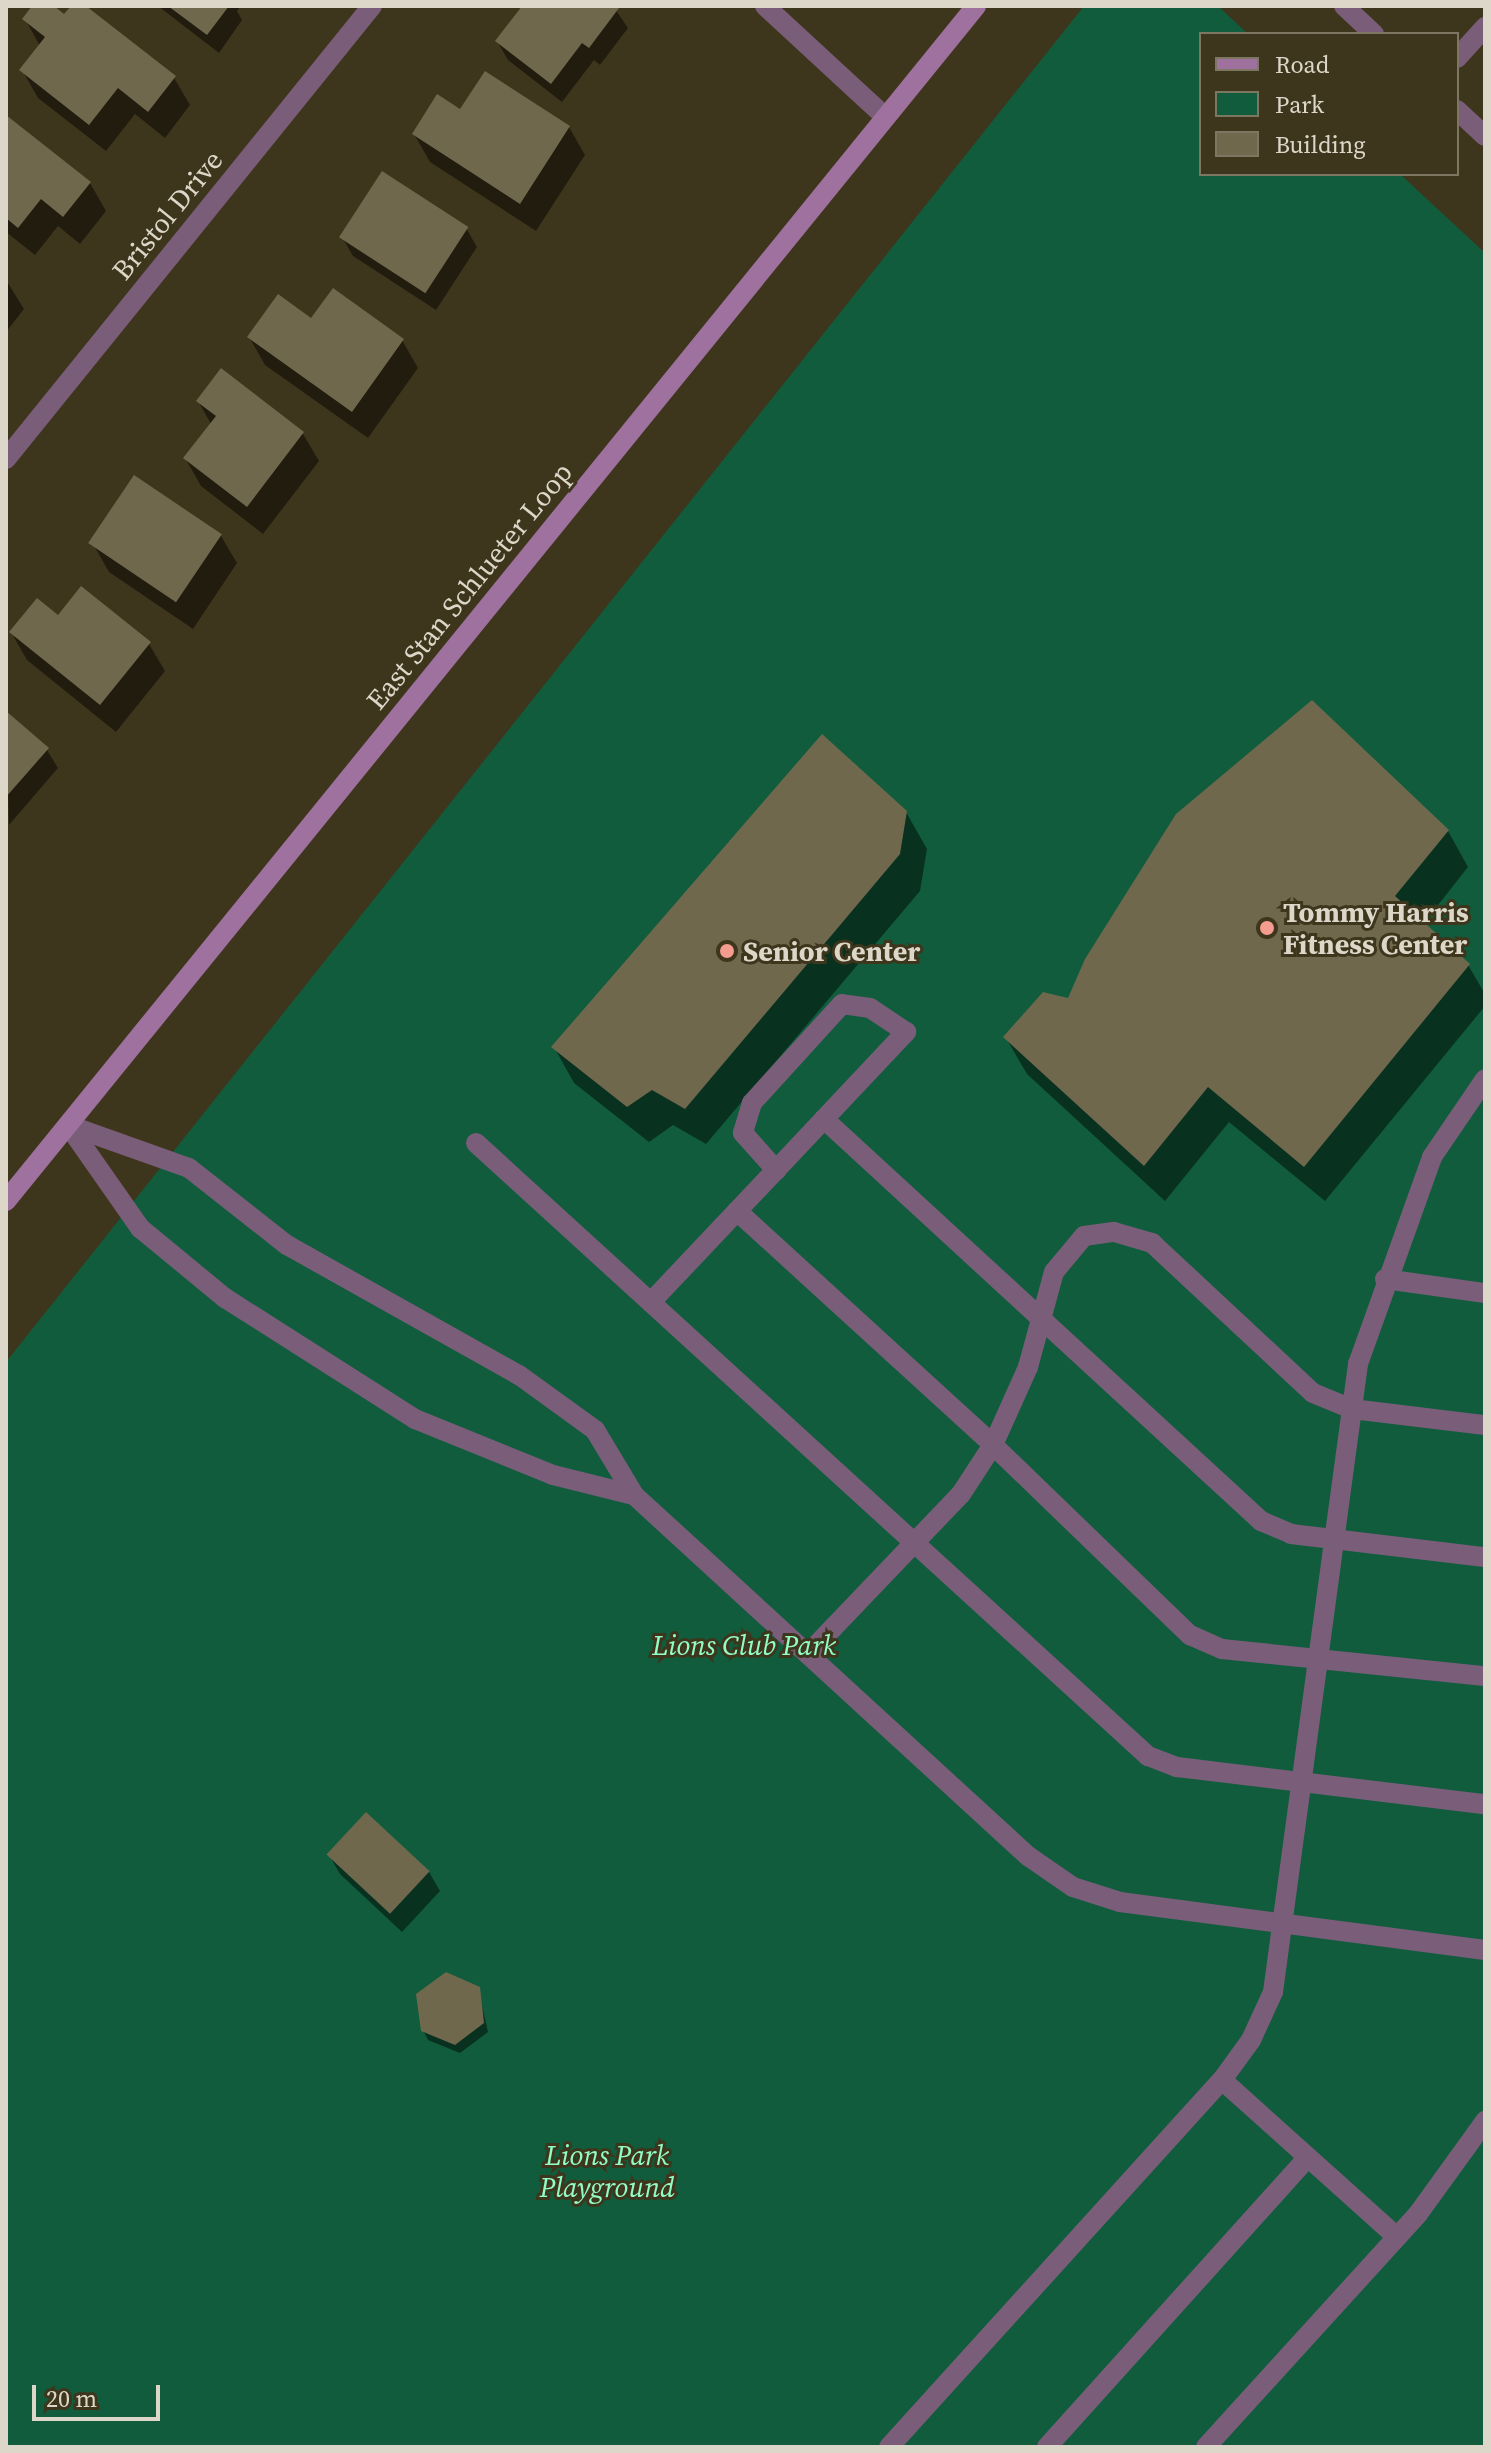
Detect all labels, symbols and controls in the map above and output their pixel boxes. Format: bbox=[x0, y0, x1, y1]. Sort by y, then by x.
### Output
legend bbox=[1199, 32, 1459, 176]
text: Road bbox=[1275, 48, 1329, 81]
text: Park bbox=[1275, 88, 1324, 121]
text: Building bbox=[1275, 128, 1366, 161]
street label: Bristol Drive bbox=[105, 144, 229, 286]
street label: East Stan Schlueter Loop bbox=[359, 456, 579, 716]
place label: Tommy Harris Fitness Center bbox=[1283, 895, 1469, 961]
marker: Tommy Harris Fitness Center bbox=[1258, 919, 1276, 937]
place label: Senior Center bbox=[743, 934, 920, 968]
marker: Senior Center bbox=[718, 942, 736, 960]
park label: Lions Club Park bbox=[652, 1628, 836, 1662]
park label: Lions Park Playground bbox=[539, 2138, 675, 2204]
scale bar bbox=[36, 2369, 164, 2419]
text: 20 m bbox=[46, 2382, 97, 2415]

